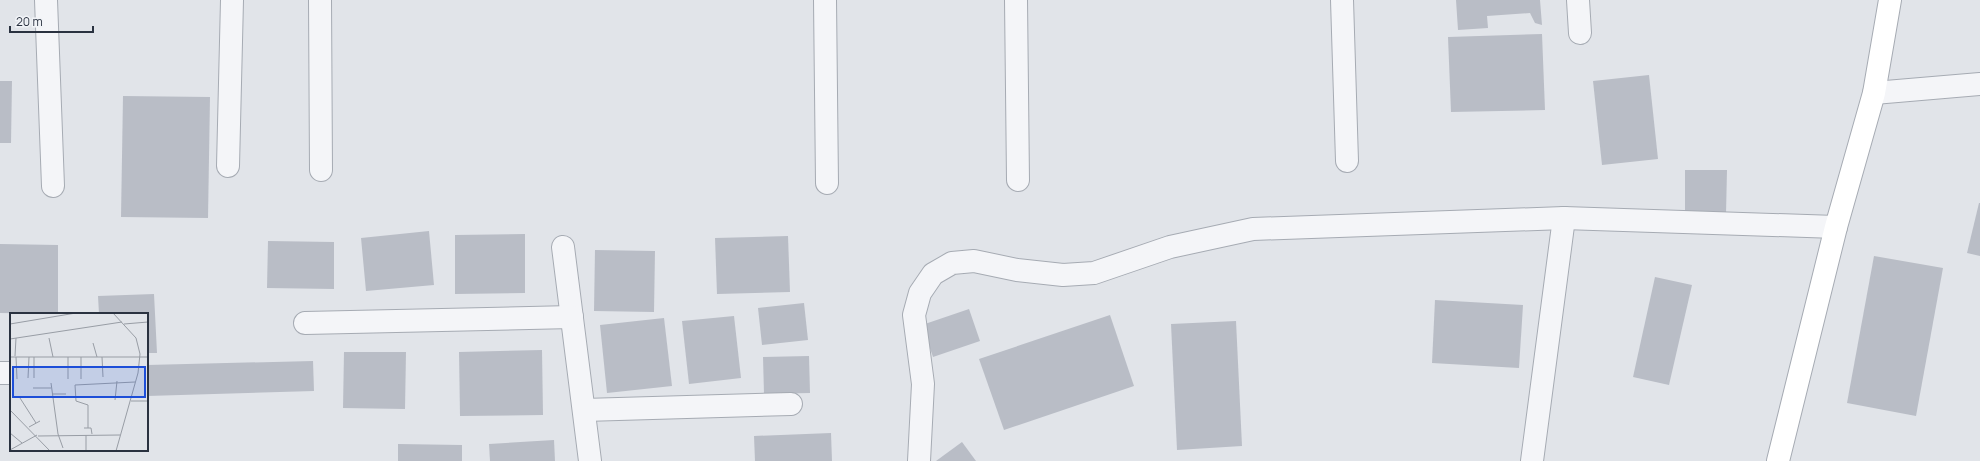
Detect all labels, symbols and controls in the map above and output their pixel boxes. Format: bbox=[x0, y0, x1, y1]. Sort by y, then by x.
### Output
scale bar bbox=[10, 8, 93, 34]
text: 20 m bbox=[16, 13, 43, 30]
inset map bbox=[10, 313, 148, 451]

